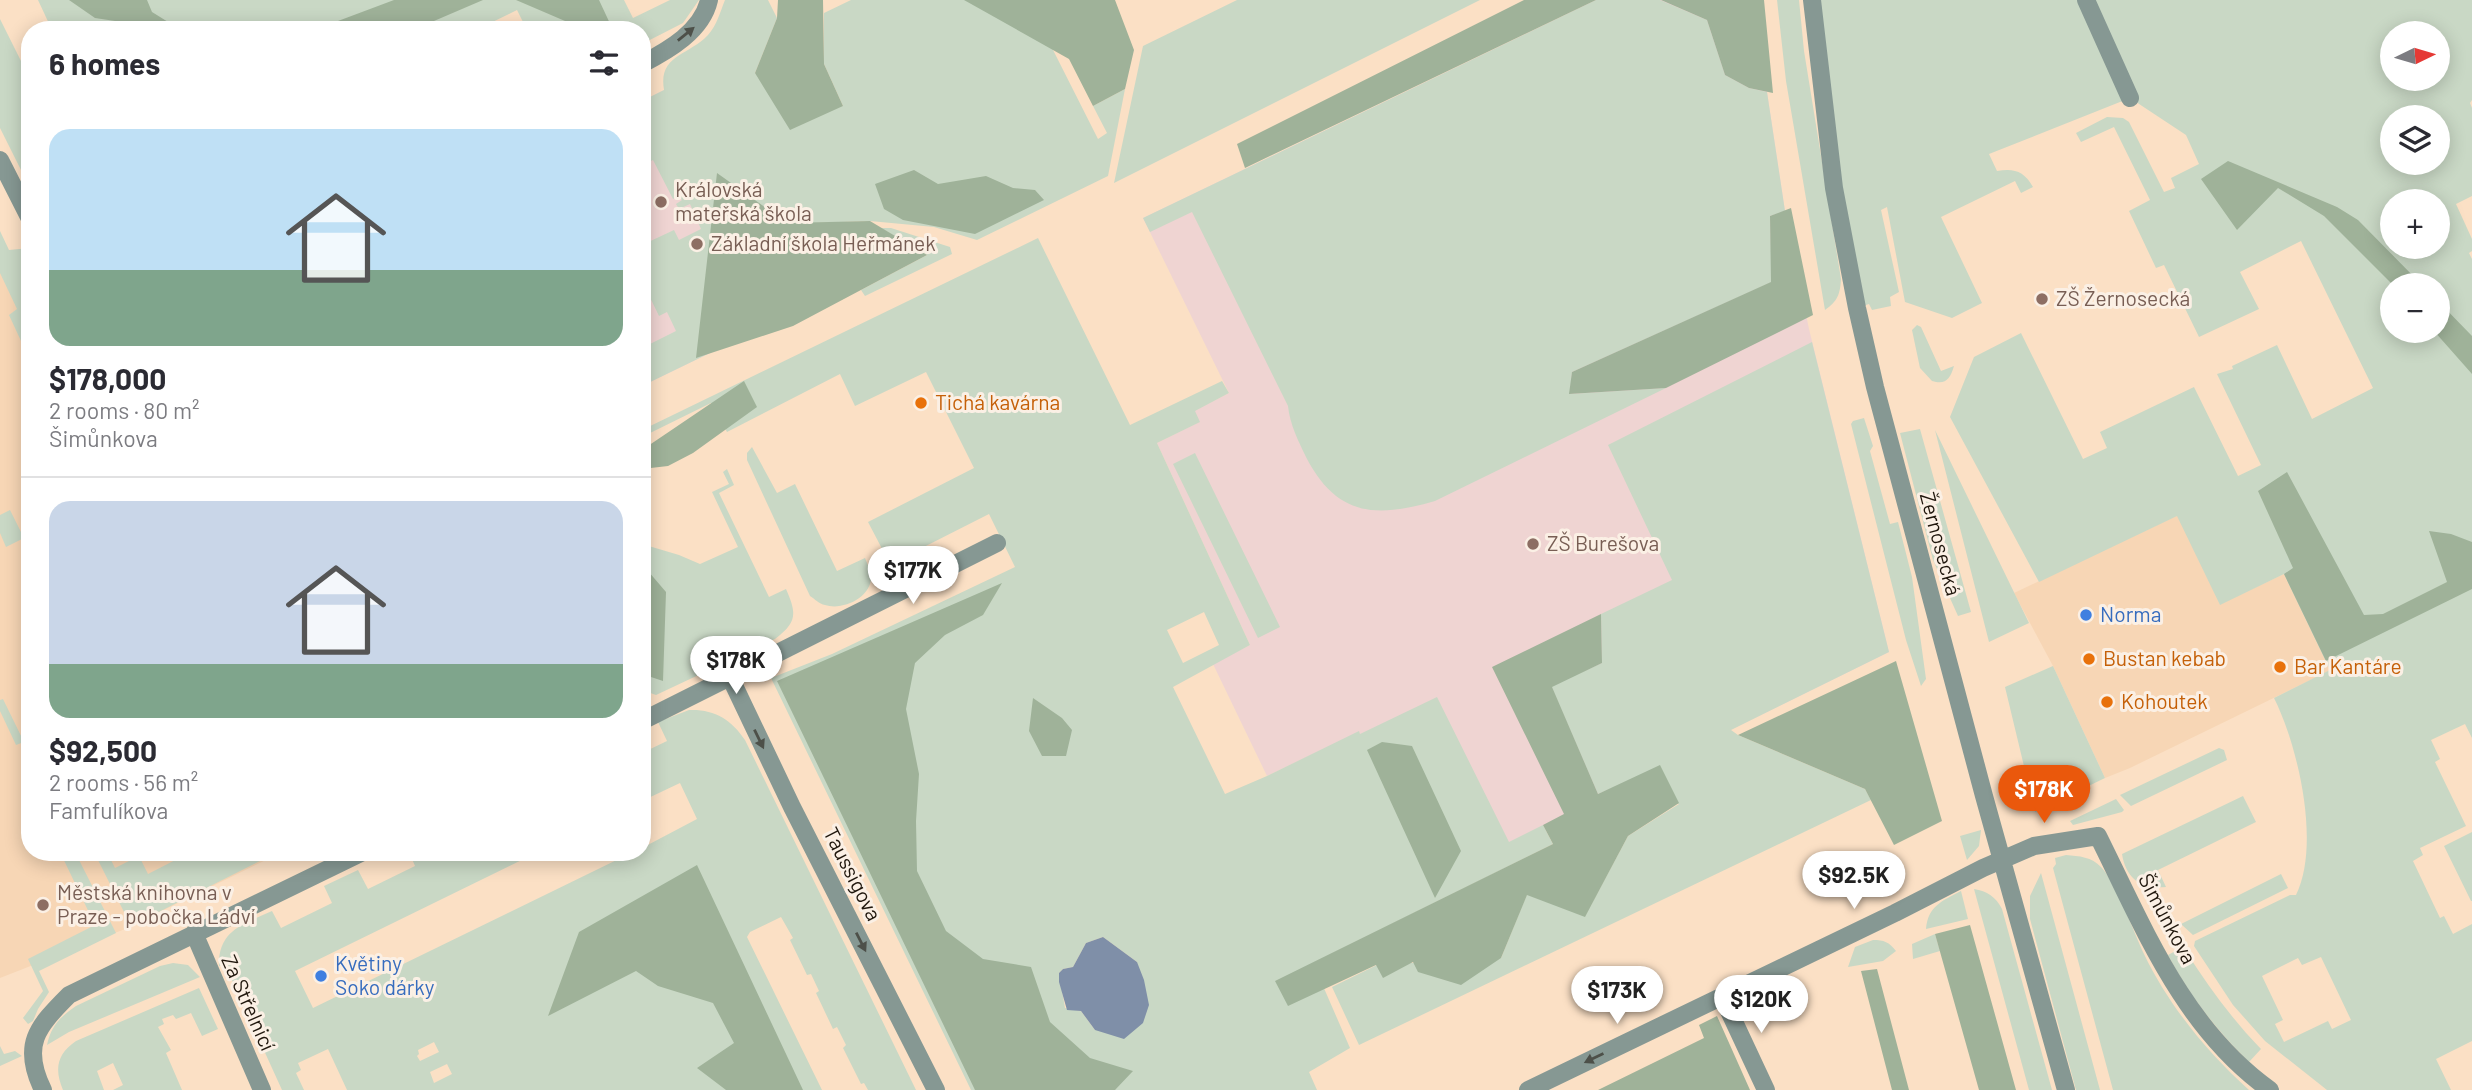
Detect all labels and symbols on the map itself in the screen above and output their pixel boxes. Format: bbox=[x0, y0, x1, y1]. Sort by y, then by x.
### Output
north arrow bbox=[2380, 21, 2450, 91]
one-way arrow bbox=[676, 27, 694, 42]
place label: Královská mateřská škola bbox=[675, 176, 812, 225]
marker: Královská mateřská škola bbox=[653, 194, 669, 210]
place label: Základní škola Heřmánek bbox=[711, 230, 936, 255]
marker: Základní škola Heřmánek bbox=[689, 236, 705, 252]
place label: ZŠ Žernosecká bbox=[2056, 285, 2190, 310]
marker: ZŠ Žernosecká bbox=[2034, 291, 2050, 307]
place label: Tichá kavárna bbox=[935, 389, 1060, 414]
marker: Tichá kavárna bbox=[913, 395, 929, 411]
street label: Žernosecká bbox=[1916, 489, 1967, 598]
place label: ZŠ Burešova bbox=[1547, 530, 1659, 555]
marker: ZŠ Burešova bbox=[1525, 536, 1541, 552]
pin: $177K bbox=[864, 546, 962, 606]
place label: Norma bbox=[2100, 601, 2161, 626]
marker: Norma bbox=[2078, 607, 2094, 623]
pin: $178K bbox=[687, 636, 785, 696]
place label: Bustan kebab bbox=[2103, 645, 2226, 670]
marker: Bustan kebab bbox=[2081, 651, 2097, 667]
place label: Bar Kantáre bbox=[2294, 653, 2402, 678]
marker: Bar Kantáre bbox=[2272, 659, 2288, 675]
place label: Kohoutek bbox=[2121, 688, 2208, 713]
marker: Kohoutek bbox=[2099, 694, 2115, 710]
one-way arrow bbox=[753, 729, 765, 749]
pin: $178K bbox=[1995, 766, 2093, 825]
street label: Taussigova bbox=[819, 822, 888, 924]
pin: $92.5K bbox=[1797, 852, 1911, 911]
street label: Šimůnkova bbox=[2134, 869, 2203, 968]
place label: Městská knihovna v Praze - pobočka Ládví bbox=[57, 879, 256, 928]
marker: Městská knihovna v Praze - pobočka Ládví bbox=[35, 897, 51, 913]
one-way arrow bbox=[855, 932, 867, 952]
place label: Květiny Soko dárky bbox=[335, 950, 435, 999]
street label: Za Střelnicí bbox=[217, 951, 282, 1055]
pin: $173K bbox=[1568, 967, 1666, 1026]
marker: Květiny Soko dárky bbox=[313, 968, 329, 984]
pin: $120K bbox=[1712, 976, 1810, 1035]
one-way arrow bbox=[1584, 1052, 1604, 1063]

